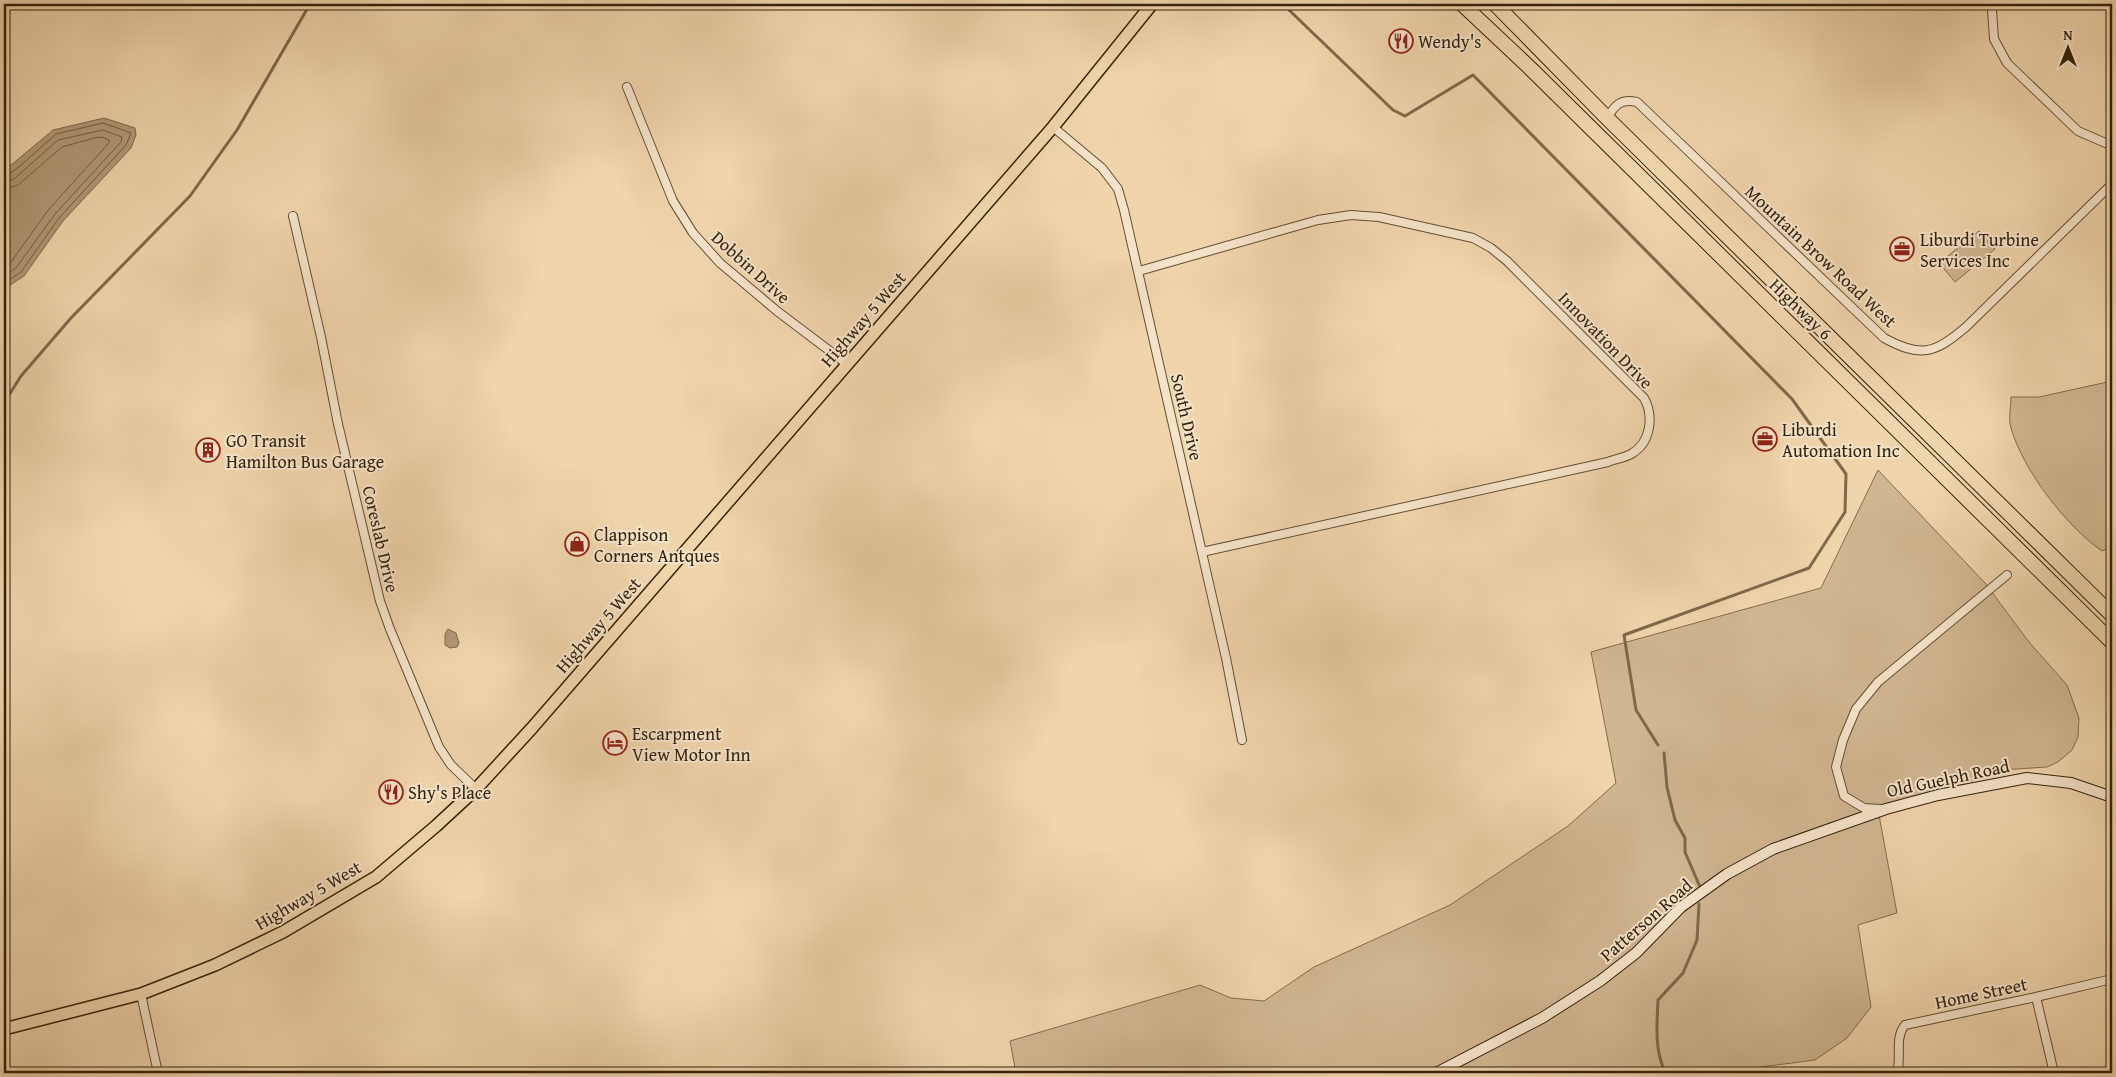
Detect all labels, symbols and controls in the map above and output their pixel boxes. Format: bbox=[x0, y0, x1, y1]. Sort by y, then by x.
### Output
north arrow bbox=[2044, 22, 2094, 72]
text: N bbox=[2063, 25, 2073, 45]
restaurant icon: Wendy's bbox=[1388, 28, 1414, 54]
place label: Wendy's bbox=[1418, 28, 1482, 55]
street label: Mountain Brow Road West bbox=[1739, 178, 1903, 334]
street label: Dobbin Drive bbox=[705, 224, 797, 310]
place label: Liburdi Turbine Services Inc bbox=[1920, 226, 2039, 274]
office icon: Liburdi Turbine Services Inc bbox=[1889, 236, 1915, 262]
street label: Highway 5 West bbox=[814, 265, 913, 373]
street label: Highway 6 bbox=[1763, 272, 1839, 346]
street label: Innovation Drive bbox=[1552, 285, 1660, 395]
street label: South Drive bbox=[1164, 371, 1210, 463]
place label: Liburdi Automation Inc bbox=[1782, 416, 1900, 464]
office icon: Liburdi Automation Inc bbox=[1752, 426, 1778, 452]
place label: GO Transit Hamilton Bus Garage bbox=[226, 427, 384, 475]
building icon: GO Transit Hamilton Bus Garage bbox=[195, 437, 221, 463]
street label: Coreslab Drive bbox=[356, 483, 406, 595]
place label: Clappison Corners Antques bbox=[594, 521, 720, 569]
shop icon: Clappison Corners Antques bbox=[564, 531, 590, 557]
street label: Highway 5 West bbox=[549, 571, 648, 679]
place label: Escarpment View Motor Inn bbox=[632, 720, 751, 768]
hotel icon: Escarpment View Motor Inn bbox=[602, 730, 628, 756]
street label: Old Guelph Road bbox=[1884, 752, 2012, 804]
restaurant icon: Shy's Place bbox=[378, 779, 404, 805]
place label: Shy's Place bbox=[408, 779, 491, 806]
street label: Highway 5 West bbox=[250, 853, 367, 936]
street label: Patterson Road bbox=[1594, 872, 1698, 968]
street label: Home Street bbox=[1932, 970, 2030, 1016]

